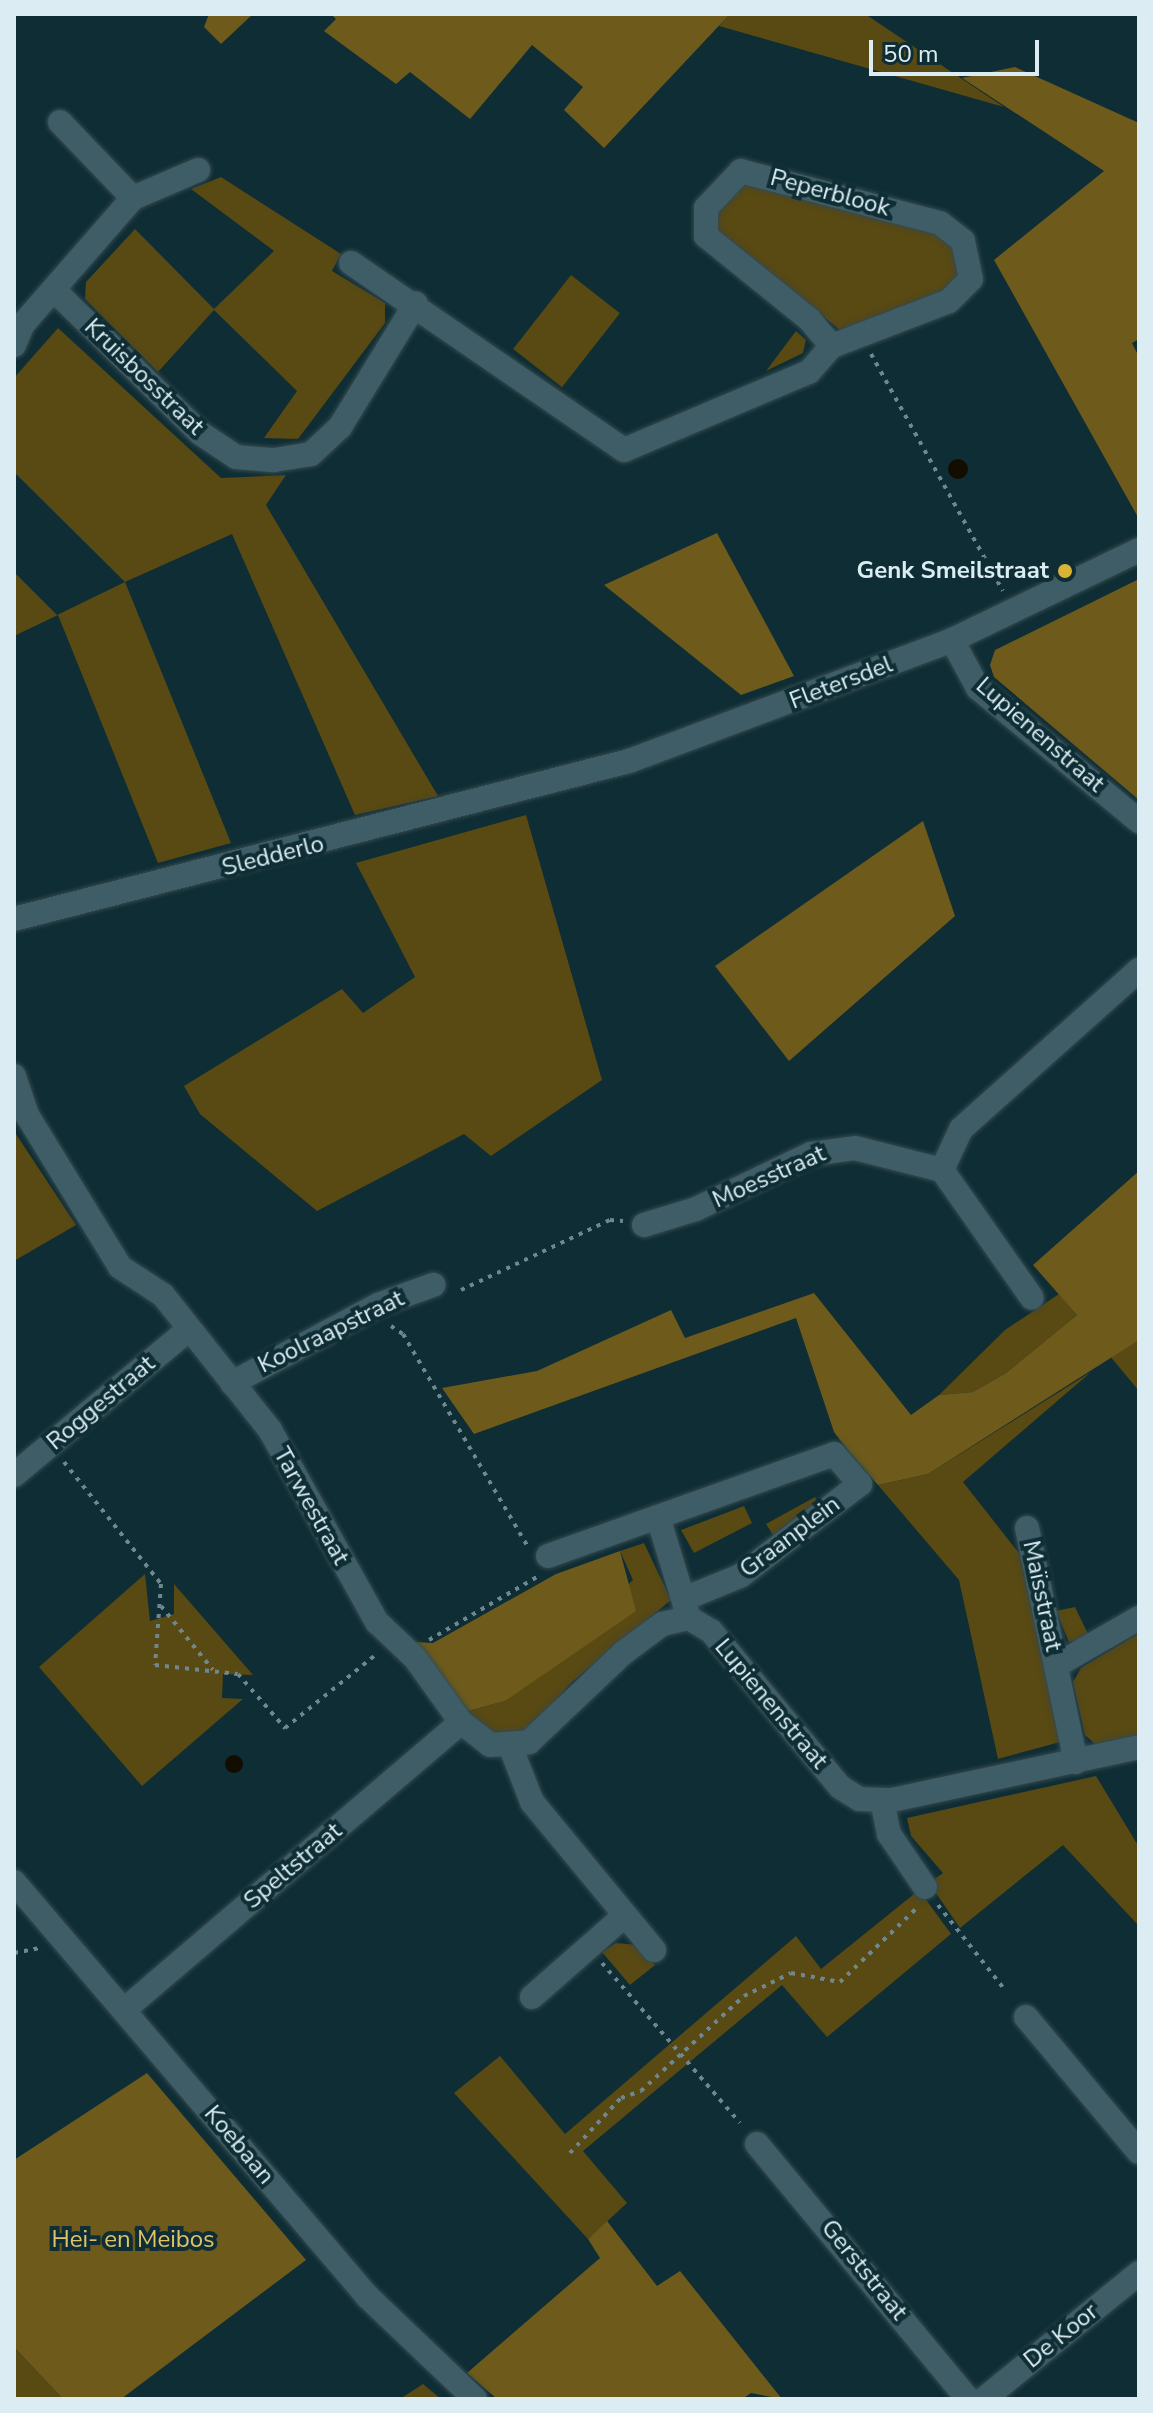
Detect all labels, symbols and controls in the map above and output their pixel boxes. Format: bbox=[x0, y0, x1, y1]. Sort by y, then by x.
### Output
scale bar bbox=[873, 24, 1043, 74]
text: 50 m bbox=[883, 38, 939, 70]
street label: Peperblook bbox=[767, 163, 893, 223]
street label: Kruisbosstraat bbox=[78, 313, 210, 441]
place label: Genk Smeilstraat bbox=[857, 557, 1049, 585]
marker: Genk Smeilstraat bbox=[1056, 562, 1074, 580]
street label: Fletersdel bbox=[786, 650, 896, 716]
street label: Lupienenstraat bbox=[970, 671, 1110, 799]
street label: Sledderlo bbox=[219, 829, 327, 883]
street label: Moesstraat bbox=[708, 1139, 830, 1215]
street label: Koolraapstraat bbox=[253, 1284, 409, 1380]
street label: Roggestraat bbox=[41, 1349, 161, 1457]
street label: Tarwestraat bbox=[267, 1442, 355, 1570]
street label: Graanplein bbox=[734, 1490, 846, 1584]
street label: Maïsstraat bbox=[1016, 1538, 1068, 1654]
street label: Lupienenstraat bbox=[708, 1633, 834, 1775]
street label: Speltstraat bbox=[238, 1817, 348, 1915]
street label: Koebaan bbox=[198, 2100, 280, 2190]
street label: Gerststraat bbox=[815, 2214, 913, 2326]
park label: Hei- en Meibos bbox=[51, 2226, 215, 2254]
street label: De Koor bbox=[1018, 2298, 1104, 2374]

